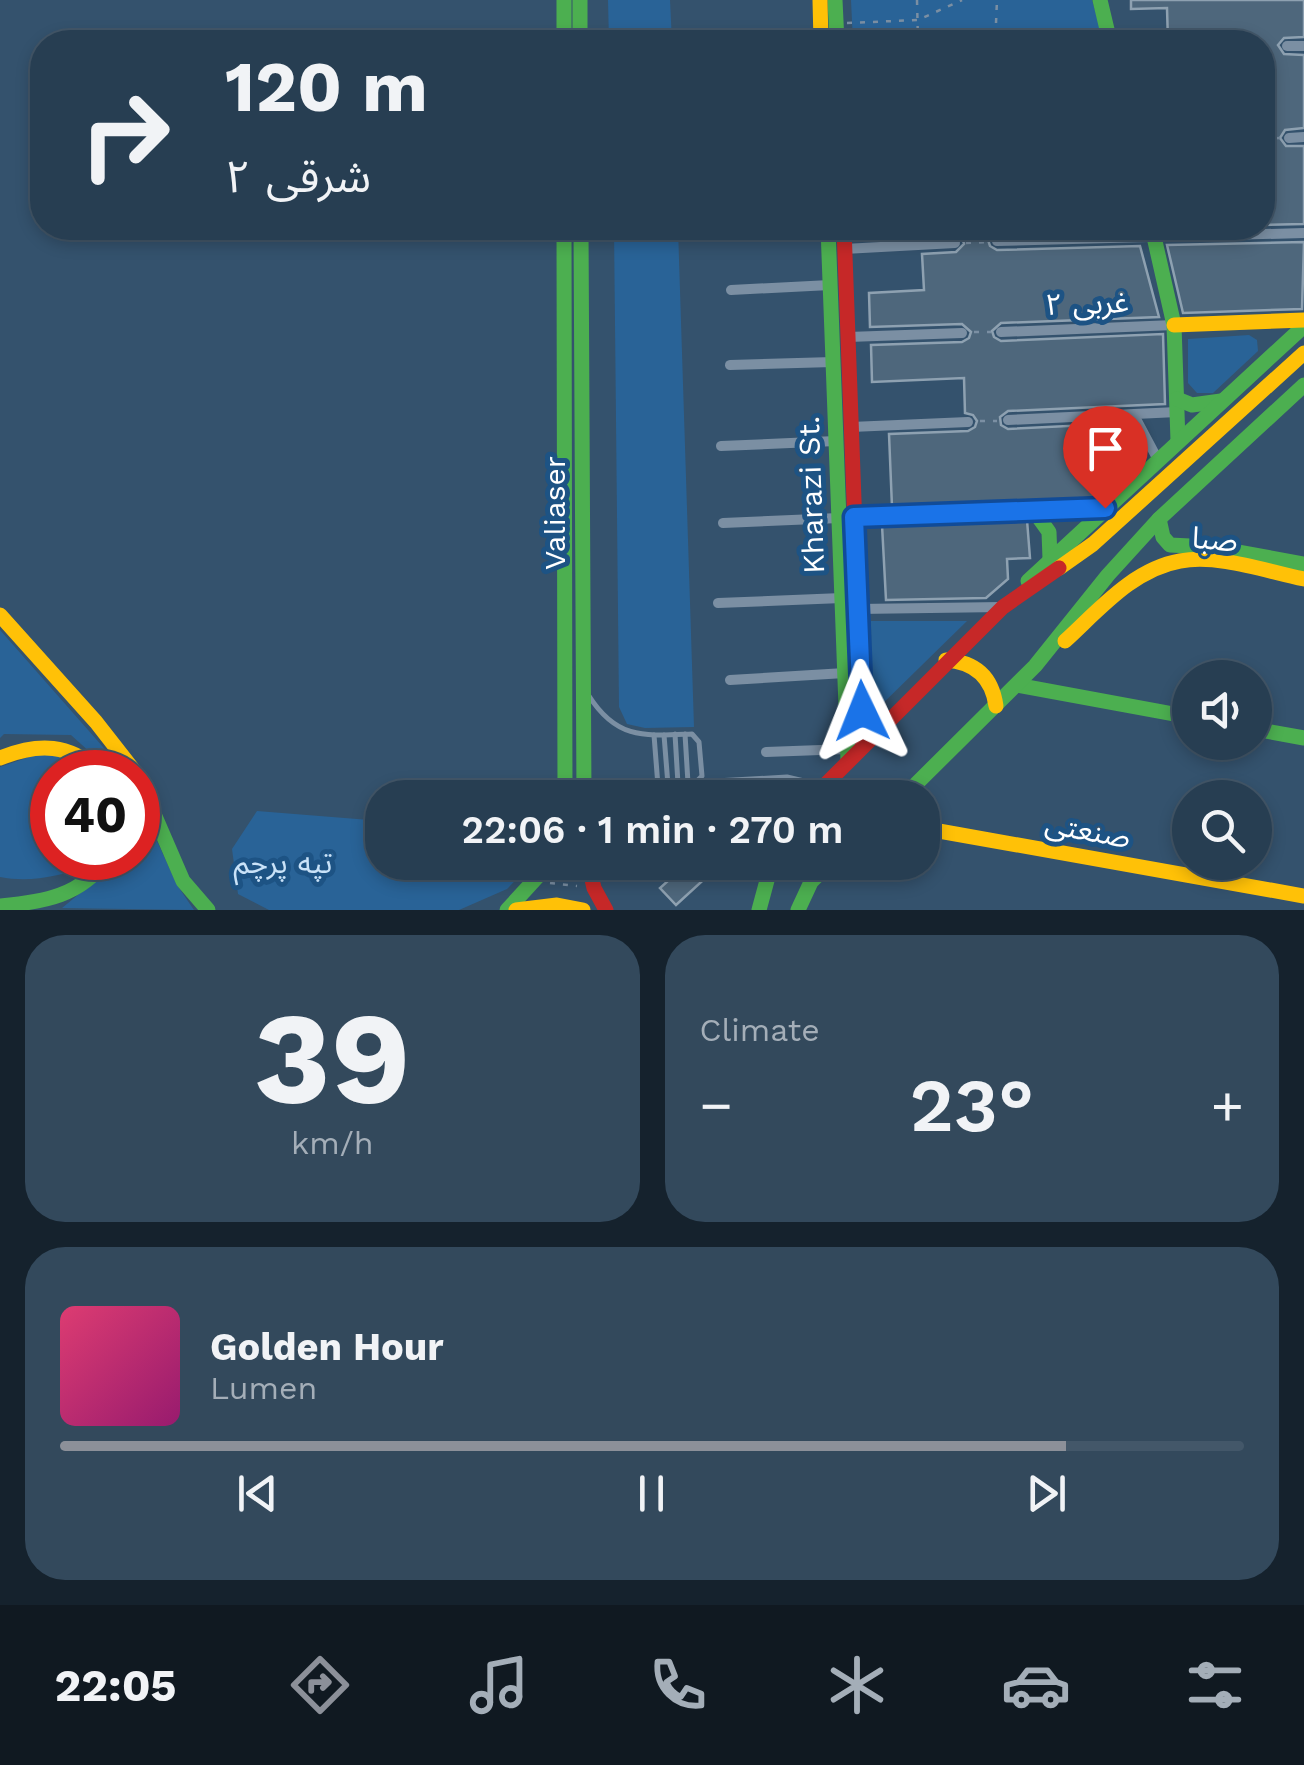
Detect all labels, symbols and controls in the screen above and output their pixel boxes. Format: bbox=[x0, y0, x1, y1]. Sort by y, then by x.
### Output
text: 120 m bbox=[225, 46, 428, 128]
icon: right bbox=[60, 70, 190, 200]
text: ۲ شرقی bbox=[225, 150, 371, 203]
street label: ۲ غربی bbox=[1045, 284, 1129, 322]
pin bbox=[1063, 406, 1148, 509]
street label: Kharazi St. bbox=[791, 415, 831, 575]
icon: arrive bbox=[1078, 421, 1133, 476]
street label: Valiaser bbox=[537, 456, 572, 570]
street label: صبا bbox=[1191, 520, 1239, 558]
position arrow bbox=[810, 659, 914, 763]
map controls bbox=[1172, 660, 1272, 880]
button: sound bbox=[1172, 660, 1272, 760]
speed limit sign: 40 bbox=[30, 750, 160, 880]
button: search bbox=[1172, 780, 1272, 880]
street label: صنعتی bbox=[1042, 805, 1134, 855]
text: 22:06 · 1 min · 270 m bbox=[462, 808, 843, 852]
park label: تپه پرچم bbox=[233, 845, 333, 886]
text: 39 bbox=[254, 982, 411, 1135]
text: Climate bbox=[700, 1011, 820, 1049]
text: 23° bbox=[909, 1061, 1034, 1149]
text: − bbox=[700, 1073, 733, 1137]
text: + bbox=[1211, 1073, 1244, 1137]
text: km/h bbox=[291, 1124, 373, 1162]
text: Golden Hour bbox=[210, 1325, 444, 1369]
text: Lumen bbox=[210, 1369, 317, 1407]
icon: previous bbox=[230, 1466, 285, 1521]
icon: pause bbox=[624, 1466, 679, 1521]
icon: next bbox=[1019, 1466, 1074, 1521]
icon: directions bbox=[285, 1650, 355, 1720]
icon: music bbox=[464, 1650, 534, 1720]
icon: phone bbox=[643, 1650, 713, 1720]
icon: climate bbox=[822, 1650, 892, 1720]
icon: car bbox=[1001, 1650, 1071, 1720]
icon: filters bbox=[1180, 1650, 1250, 1720]
text: 22:05 bbox=[54, 1659, 177, 1712]

